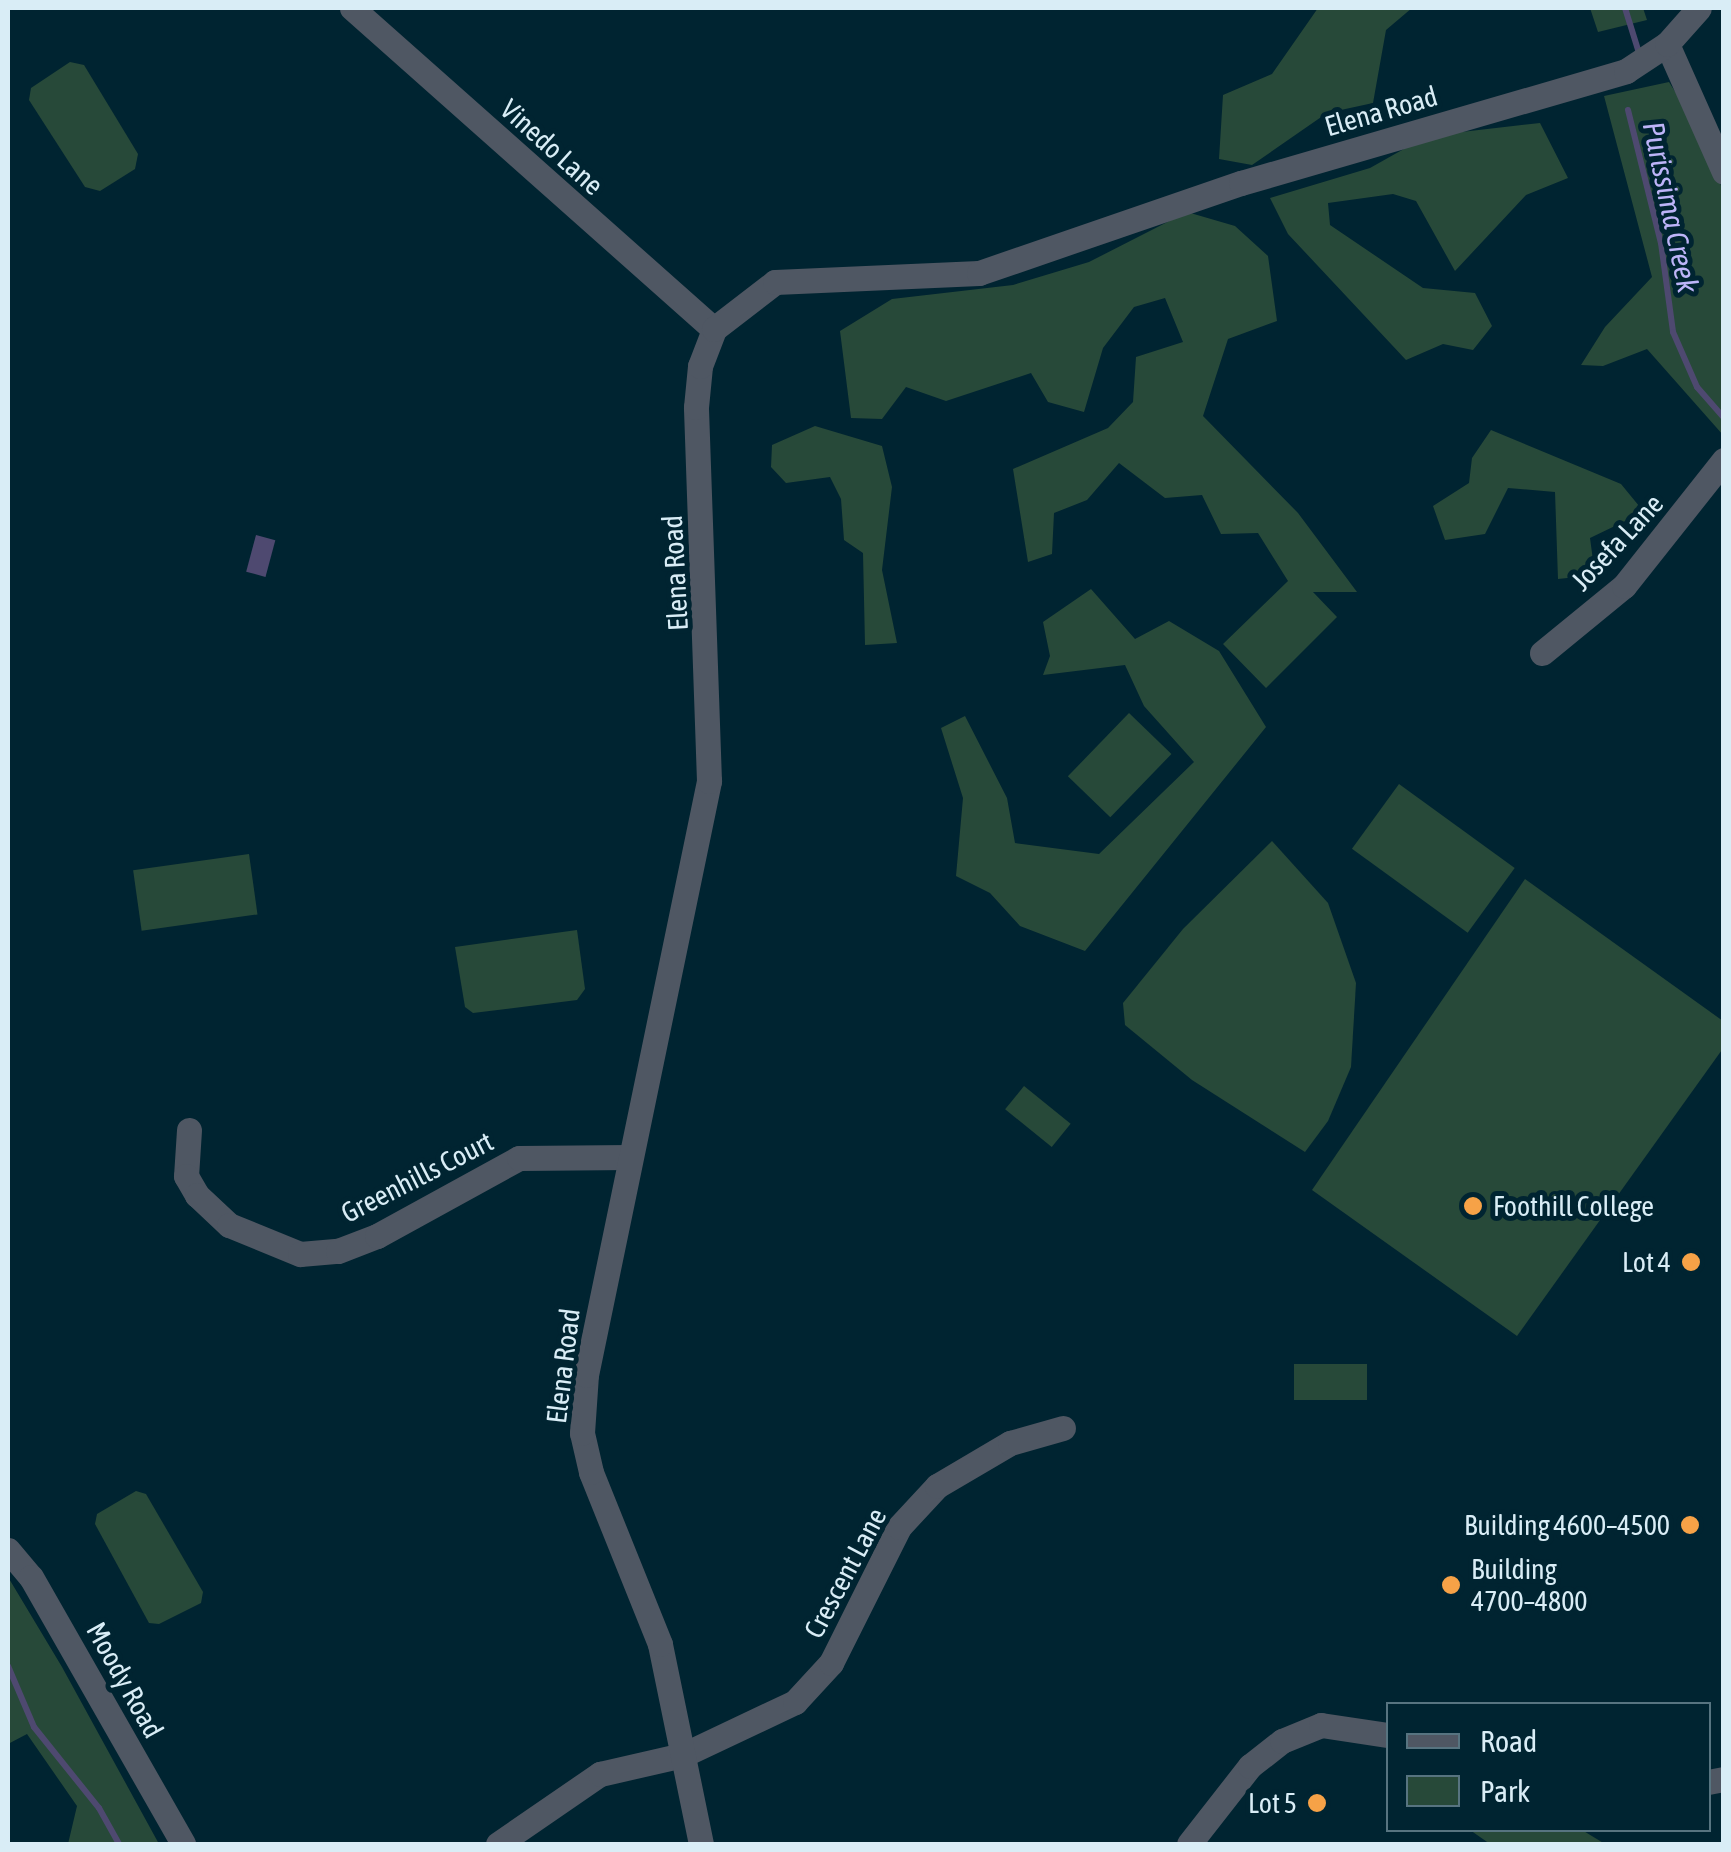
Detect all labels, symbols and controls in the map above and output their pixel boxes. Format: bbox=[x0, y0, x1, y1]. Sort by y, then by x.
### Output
street label: Elena Road bbox=[1321, 79, 1441, 143]
street label: Vinedo Lane bbox=[494, 92, 610, 202]
water label: Purissima Creek bbox=[1635, 118, 1707, 296]
street label: Josefa Lane bbox=[1564, 487, 1670, 597]
street label: Elena Road bbox=[655, 514, 695, 632]
street label: Greenhills Court bbox=[335, 1124, 499, 1230]
place label: Foothill College bbox=[1493, 1189, 1654, 1223]
marker: Foothill College bbox=[1462, 1195, 1484, 1217]
place label: Lot 4 bbox=[1622, 1245, 1671, 1279]
marker: Lot 4 bbox=[1680, 1251, 1702, 1273]
street label: Elena Road bbox=[539, 1307, 587, 1425]
street label: Crescent Lane bbox=[797, 1502, 893, 1644]
place label: Building 4600–4500 bbox=[1464, 1508, 1670, 1542]
marker: Building 4600–4500 bbox=[1679, 1514, 1701, 1536]
place label: Building 4700–4800 bbox=[1471, 1552, 1587, 1618]
marker: Building 4700–4800 bbox=[1440, 1574, 1462, 1596]
street label: Moody Road bbox=[79, 1616, 171, 1744]
legend bbox=[1386, 1702, 1711, 1832]
text: Road bbox=[1480, 1724, 1537, 1758]
text: Park bbox=[1480, 1774, 1530, 1808]
place label: Lot 5 bbox=[1248, 1786, 1297, 1820]
marker: Lot 5 bbox=[1306, 1792, 1328, 1814]

